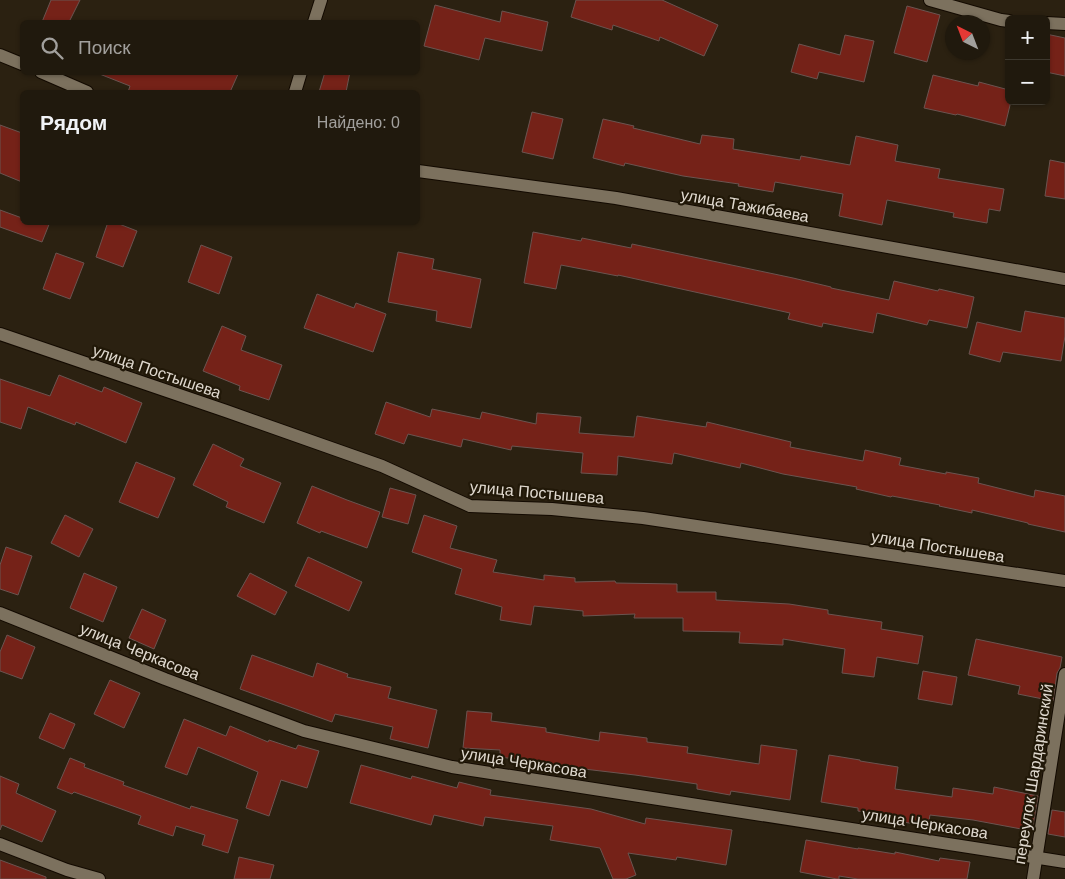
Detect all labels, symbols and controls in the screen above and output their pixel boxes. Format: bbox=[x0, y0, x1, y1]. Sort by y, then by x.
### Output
north arrow bbox=[945, 15, 990, 60]
map controls bbox=[1005, 15, 1050, 105]
button: + bbox=[1005, 15, 1050, 60]
search box bbox=[20, 20, 420, 75]
icon: search bbox=[38, 34, 66, 62]
text: Поиск bbox=[78, 37, 131, 58]
button: − bbox=[1005, 60, 1050, 105]
text: Рядом bbox=[40, 111, 107, 134]
text: Найдено: 0 bbox=[317, 114, 400, 131]
street label: улица Тажибаева bbox=[680, 186, 810, 225]
street label: улица Постышева bbox=[90, 342, 223, 401]
street label: улица Постышева bbox=[469, 478, 605, 507]
street label: улица Постышева bbox=[870, 528, 1006, 565]
street label: улица Черкасова bbox=[78, 620, 202, 683]
street label: переулок Шардаринский bbox=[1011, 683, 1056, 866]
street label: улица Черкасова bbox=[460, 744, 588, 781]
street label: улица Черкасова bbox=[861, 805, 989, 842]

